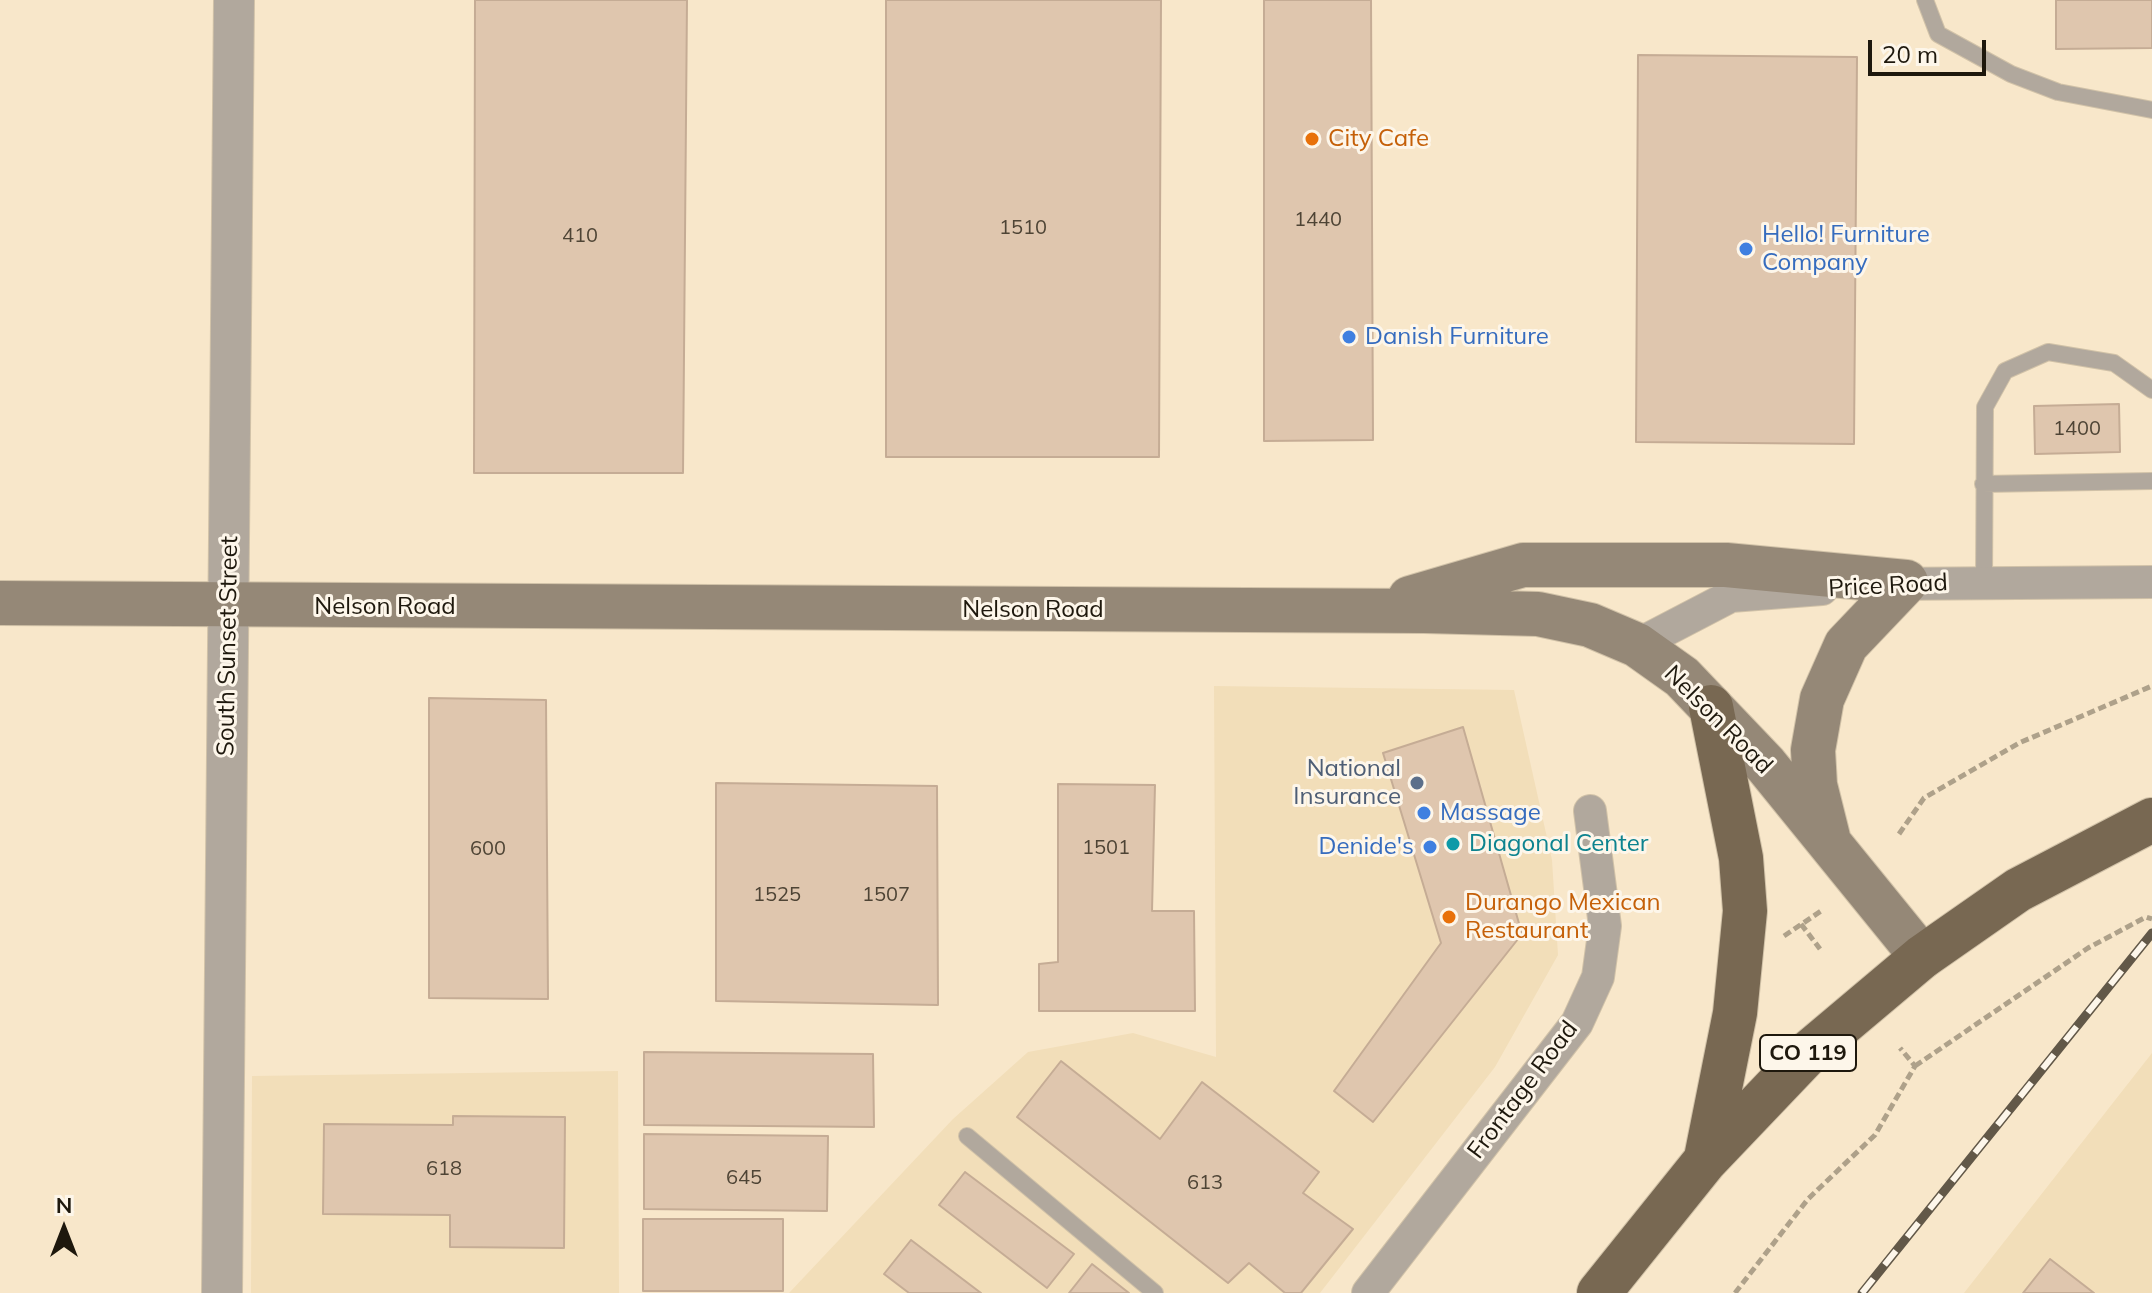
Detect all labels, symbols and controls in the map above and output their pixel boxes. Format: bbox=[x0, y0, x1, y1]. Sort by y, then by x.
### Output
scale bar bbox=[1872, 24, 1990, 74]
text: 20 m bbox=[1882, 39, 1938, 69]
place label: City Cafe bbox=[1328, 125, 1429, 153]
marker: City Cafe bbox=[1303, 130, 1321, 148]
house number: 1440 bbox=[1294, 208, 1342, 232]
house number: 1510 bbox=[999, 216, 1047, 240]
place label: Hello! Furniture Company bbox=[1762, 221, 1930, 277]
house number: 410 bbox=[562, 224, 598, 248]
marker: Hello! Furniture Company bbox=[1737, 240, 1755, 258]
place label: Danish Furniture bbox=[1365, 323, 1549, 351]
marker: Danish Furniture bbox=[1340, 328, 1358, 346]
house number: 1400 bbox=[2053, 417, 2101, 441]
street label: South Sunset Street bbox=[212, 536, 244, 756]
street label: Price Road bbox=[1828, 568, 1948, 604]
street label: Nelson Road bbox=[314, 593, 456, 621]
street label: Nelson Road bbox=[962, 596, 1104, 624]
street label: Nelson Road bbox=[1658, 660, 1778, 780]
place label: National Insurance bbox=[1293, 755, 1401, 811]
marker: National Insurance bbox=[1408, 774, 1426, 792]
place label: Massage bbox=[1440, 799, 1541, 827]
marker: Massage bbox=[1415, 804, 1433, 822]
place label: Diagonal Center bbox=[1469, 830, 1648, 858]
place label: Denide's bbox=[1319, 833, 1414, 861]
marker: Diagonal Center bbox=[1444, 835, 1462, 853]
house number: 1501 bbox=[1082, 836, 1130, 860]
house number: 600 bbox=[470, 837, 506, 861]
marker: Denide's bbox=[1421, 838, 1439, 856]
house number: 1525 bbox=[753, 883, 801, 907]
house number: 1507 bbox=[862, 883, 910, 907]
place label: Durango Mexican Restaurant bbox=[1465, 889, 1661, 945]
marker: Durango Mexican Restaurant bbox=[1440, 908, 1458, 926]
street label: Frontage Road bbox=[1462, 1015, 1584, 1165]
road number: CO 119 bbox=[1760, 1035, 1856, 1071]
house number: 618 bbox=[426, 1157, 462, 1181]
house number: 645 bbox=[726, 1166, 762, 1190]
house number: 613 bbox=[1187, 1171, 1223, 1195]
north arrow bbox=[24, 1189, 104, 1269]
text: N bbox=[56, 1191, 72, 1219]

